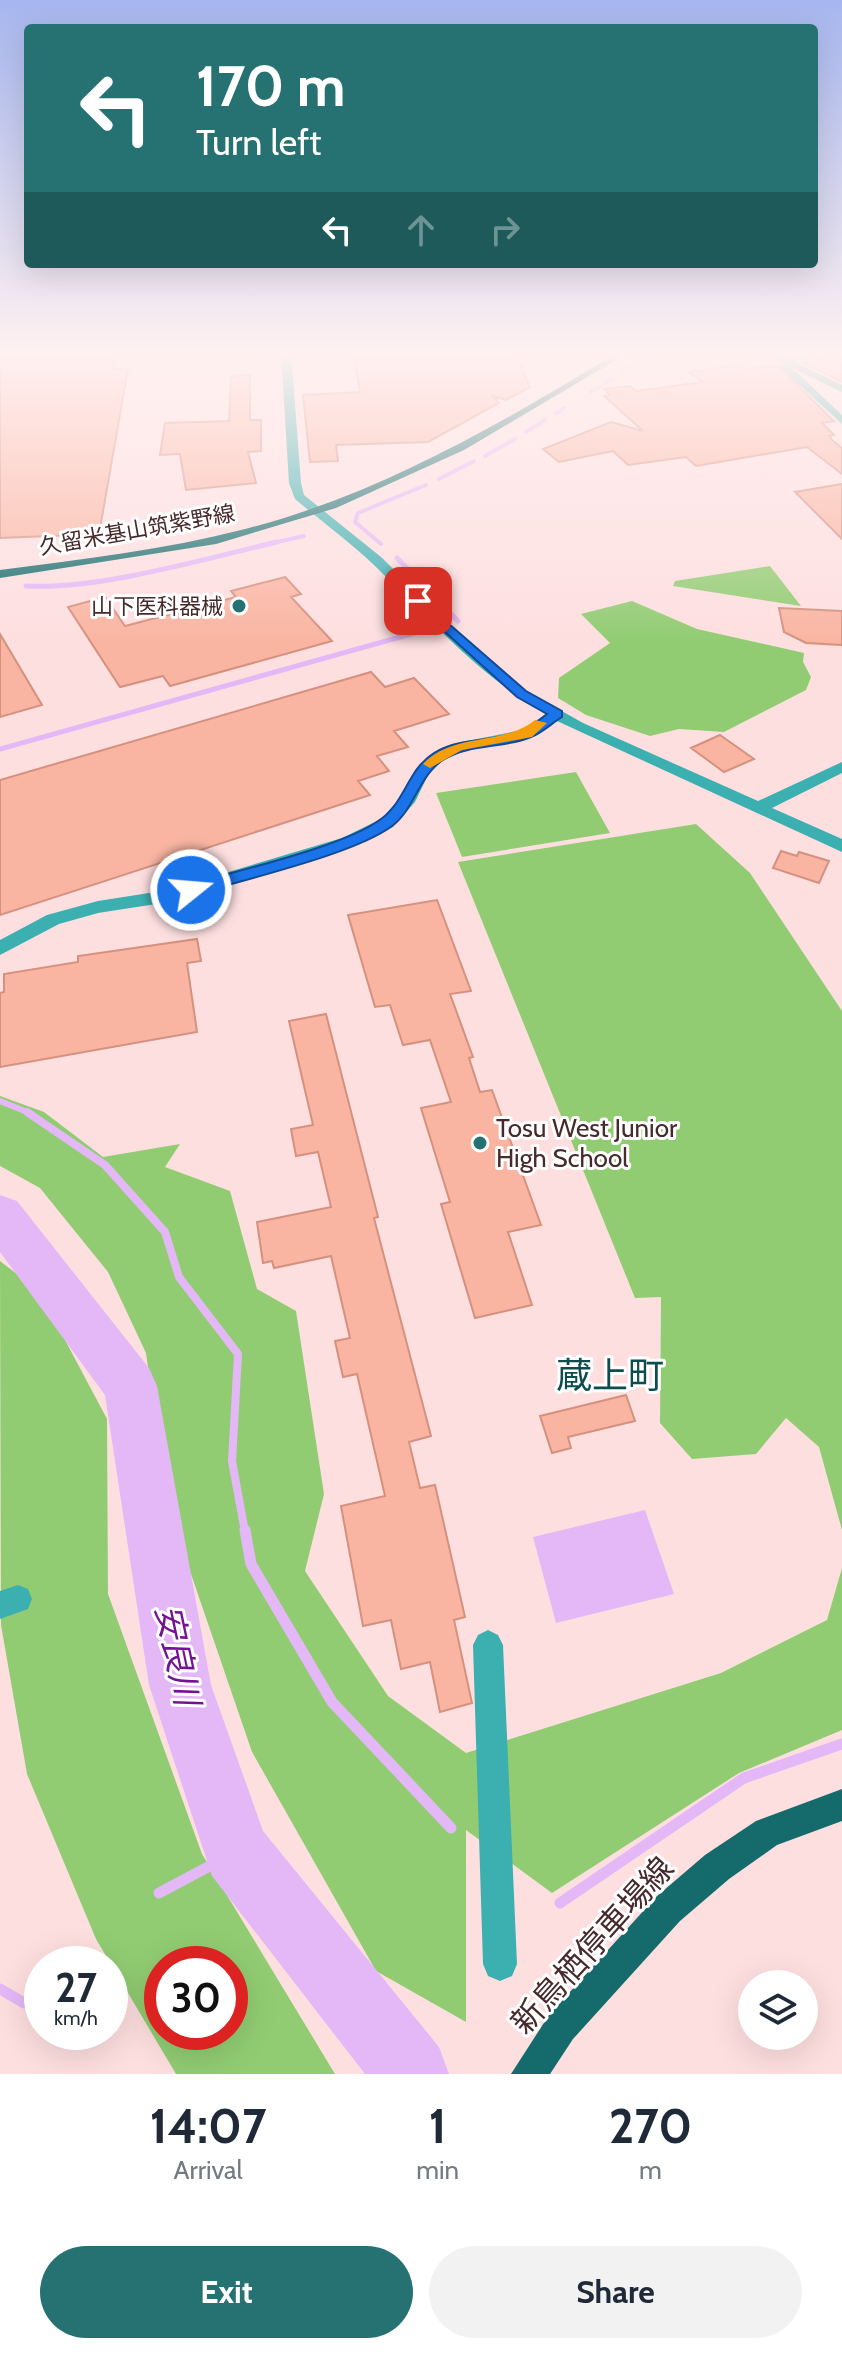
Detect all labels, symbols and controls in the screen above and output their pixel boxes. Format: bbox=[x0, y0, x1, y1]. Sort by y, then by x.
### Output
text: 170 m bbox=[196, 52, 346, 120]
icon: left bbox=[64, 56, 168, 160]
text: Turn left bbox=[196, 120, 321, 164]
icon: left bbox=[315, 208, 359, 252]
icon: ahead bbox=[399, 208, 443, 252]
icon: right bbox=[483, 208, 527, 252]
street label: 久留米基山筑紫野線 bbox=[37, 500, 237, 560]
pin bbox=[384, 567, 452, 635]
icon: arrive bbox=[396, 579, 440, 623]
place label: 山下医科器械 bbox=[91, 593, 223, 620]
marker: 山下医科器械 bbox=[230, 597, 248, 615]
position arrow bbox=[149, 848, 233, 932]
place label: Tosu West Junior High School bbox=[496, 1112, 678, 1174]
marker: Tosu West Junior High School bbox=[471, 1134, 489, 1152]
district label: 蔵上町 bbox=[556, 1353, 664, 1397]
water label: 安良川 bbox=[147, 1601, 210, 1712]
street label: 新鳥栖停車場線 bbox=[503, 1849, 681, 2041]
speed limit sign: 30 bbox=[144, 1946, 248, 2050]
text: 27 bbox=[55, 1963, 97, 2012]
map controls bbox=[738, 1970, 818, 2050]
button: layers bbox=[738, 1970, 818, 2050]
text: km/h bbox=[54, 2006, 98, 2030]
text: 14:07 bbox=[150, 2097, 266, 2155]
text: 1 bbox=[429, 2097, 446, 2155]
text: 270 bbox=[609, 2097, 692, 2155]
text: Arrival bbox=[173, 2154, 243, 2186]
text: min bbox=[416, 2154, 459, 2186]
text: m bbox=[639, 2154, 662, 2186]
button: Exit bbox=[40, 2246, 413, 2338]
button: Share bbox=[429, 2246, 802, 2338]

